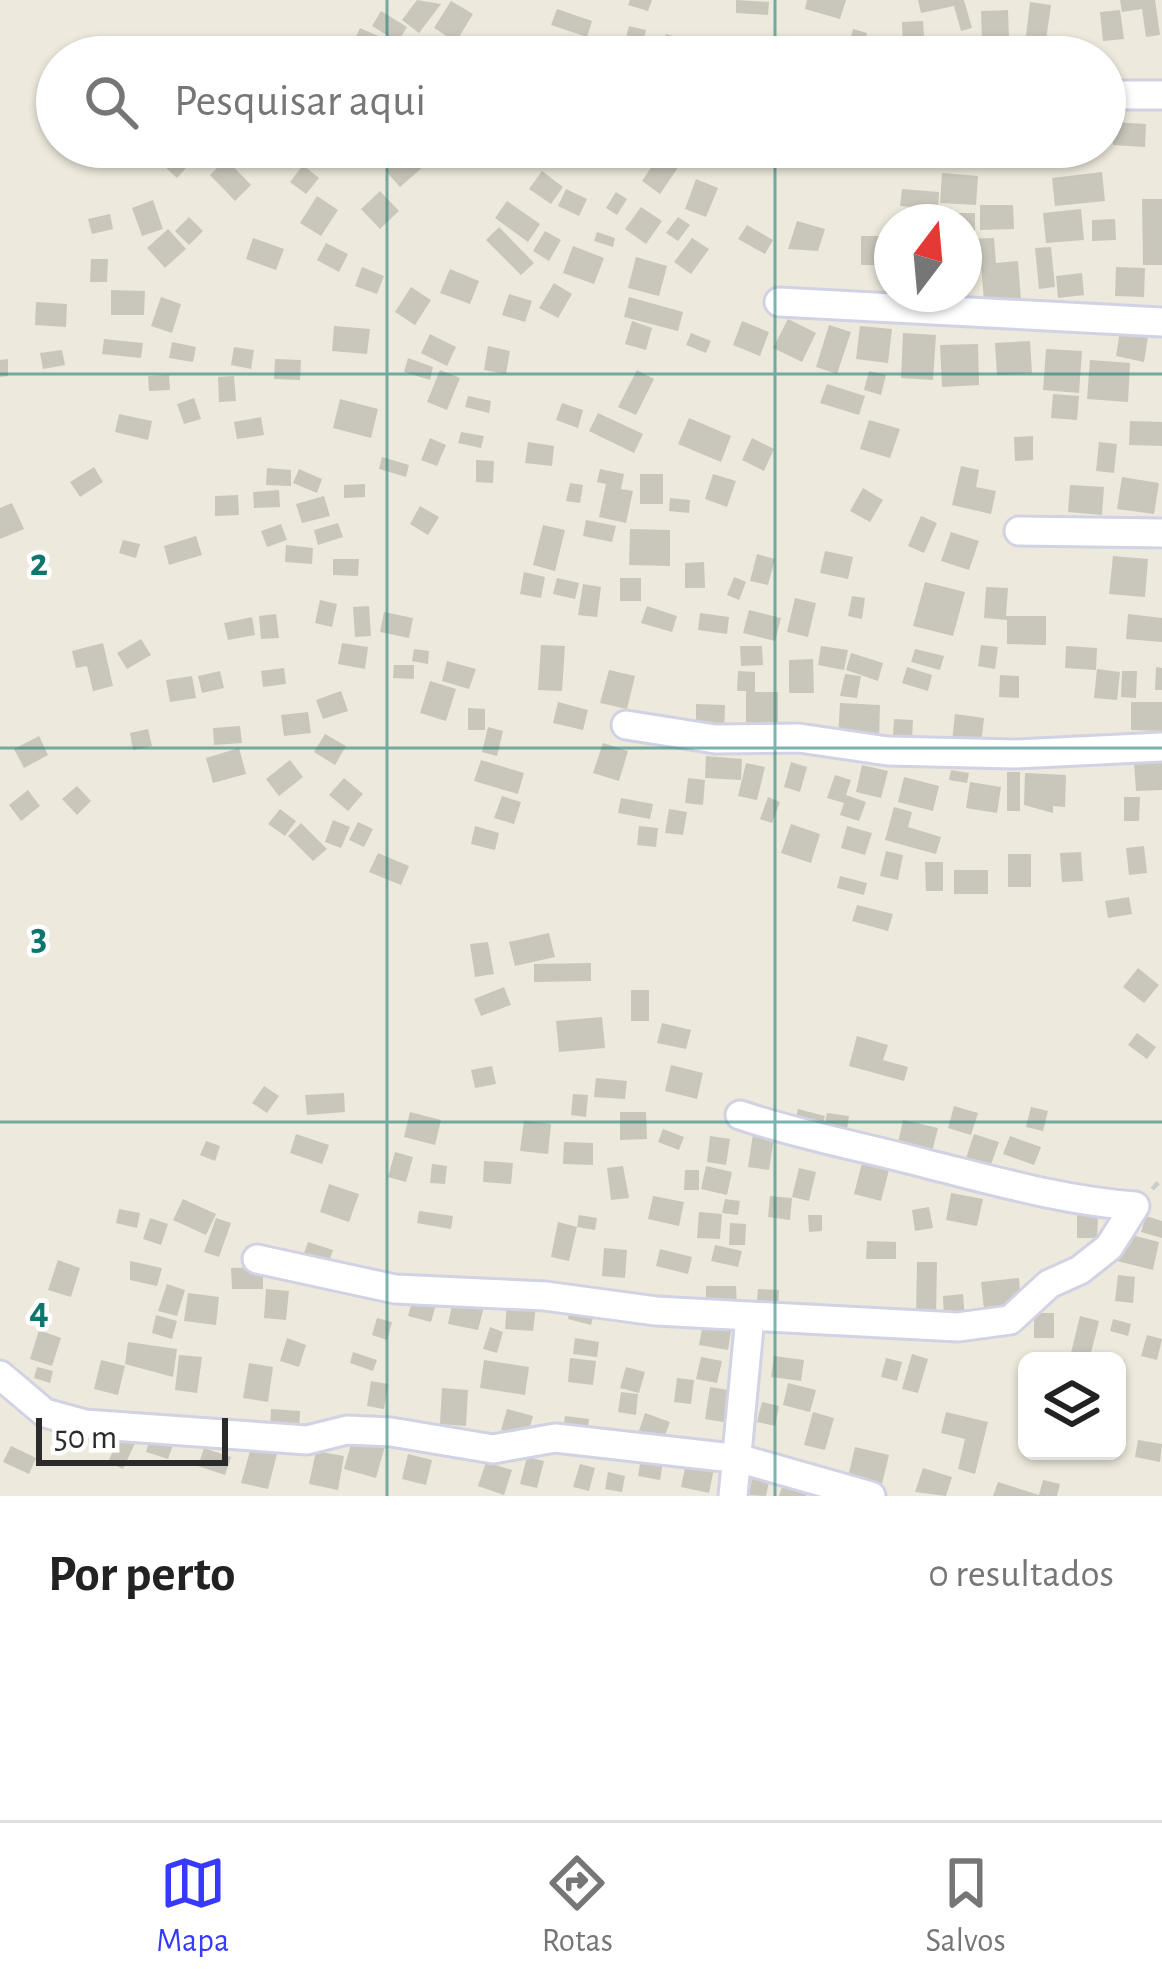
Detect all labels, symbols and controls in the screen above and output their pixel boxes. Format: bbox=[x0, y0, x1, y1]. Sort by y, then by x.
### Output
search box bbox=[36, 36, 1126, 168]
icon: search bbox=[78, 69, 144, 135]
text: Pesquisar aqui bbox=[174, 79, 426, 124]
north arrow bbox=[874, 204, 982, 312]
text: 2 bbox=[30, 544, 48, 583]
text: 3 bbox=[31, 918, 47, 957]
text: 4 bbox=[29, 1292, 49, 1331]
map controls bbox=[1018, 1352, 1126, 1460]
button: layers bbox=[1018, 1352, 1126, 1460]
scale bar bbox=[36, 1412, 228, 1465]
text: 50 m bbox=[54, 1422, 117, 1455]
text: Por perto bbox=[48, 1549, 235, 1600]
text: 0 resultados bbox=[928, 1555, 1114, 1594]
tab: Mapa bbox=[156, 1850, 229, 1962]
tab: Rotas bbox=[542, 1850, 613, 1962]
tab: Salvos bbox=[926, 1850, 1006, 1962]

